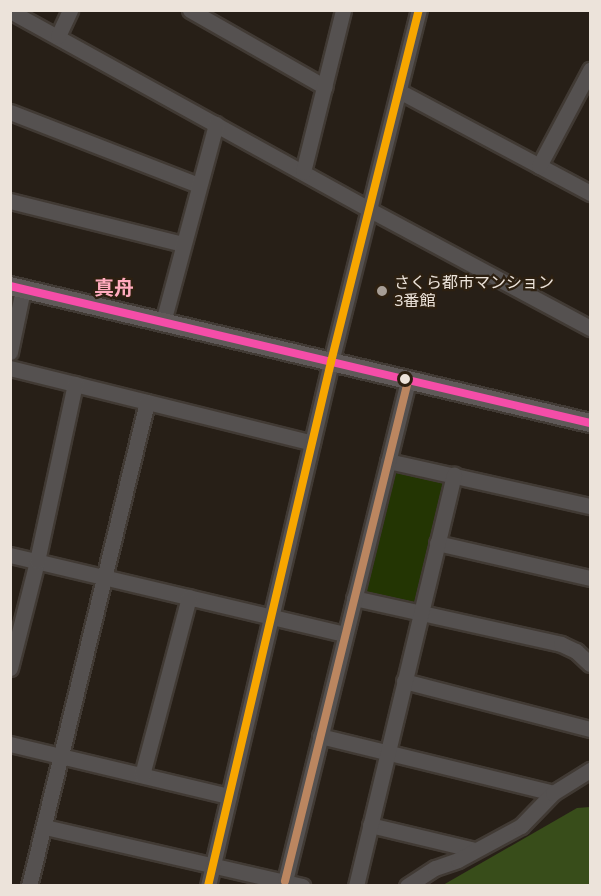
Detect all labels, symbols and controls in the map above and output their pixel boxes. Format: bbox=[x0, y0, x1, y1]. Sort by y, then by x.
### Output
place label: さくら都市マンション 3番館 bbox=[394, 272, 554, 310]
district label: 真舟 bbox=[94, 275, 134, 299]
marker: さくら都市マンション 3番館 bbox=[375, 284, 389, 298]
unlabelled marker bbox=[399, 373, 411, 385]

